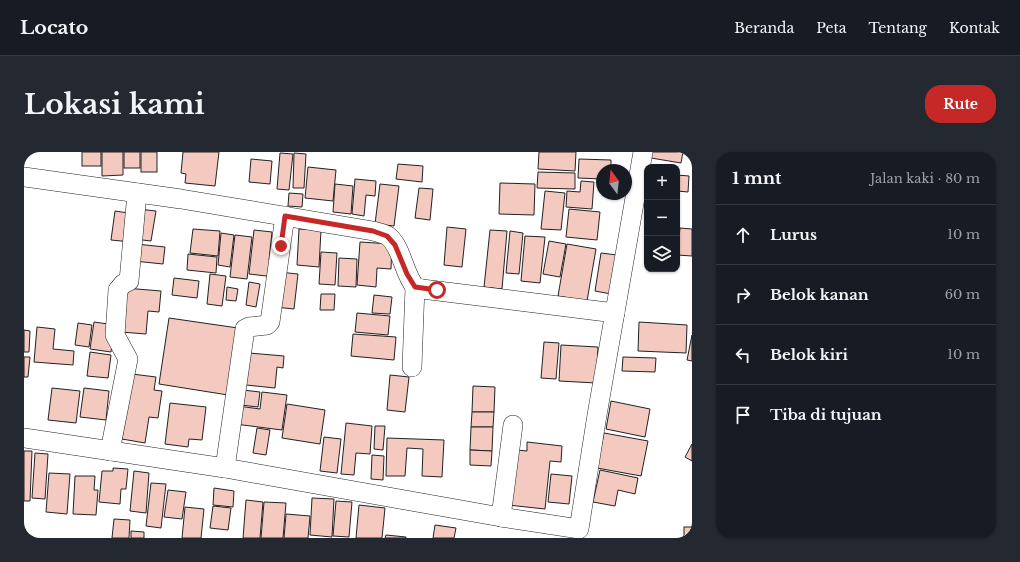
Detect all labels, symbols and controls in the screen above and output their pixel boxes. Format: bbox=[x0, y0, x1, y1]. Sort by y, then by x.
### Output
text: Locato bbox=[20, 16, 88, 39]
text: Beranda bbox=[734, 19, 794, 37]
text: Peta bbox=[816, 19, 847, 37]
text: Tentang bbox=[869, 19, 927, 37]
text: Kontak bbox=[949, 19, 1000, 37]
button: Rute bbox=[925, 85, 996, 123]
text: Lokasi kami bbox=[24, 87, 205, 122]
north arrow bbox=[596, 164, 632, 200]
map controls bbox=[644, 164, 680, 272]
button: + bbox=[644, 164, 680, 200]
text: 1 mnt bbox=[732, 168, 782, 189]
text: Jalan kaki · 80 m bbox=[870, 170, 980, 187]
button: − bbox=[644, 200, 680, 236]
icon: ahead bbox=[732, 224, 754, 246]
text: Lurus bbox=[770, 225, 817, 244]
text: 10 m bbox=[947, 226, 980, 243]
button: layers bbox=[644, 236, 680, 272]
route end bbox=[272, 237, 290, 255]
route start bbox=[428, 281, 446, 299]
icon: right bbox=[732, 284, 754, 306]
text: Belok kanan bbox=[770, 285, 869, 304]
text: 60 m bbox=[945, 286, 980, 303]
icon: left bbox=[732, 344, 754, 366]
text: Belok kiri bbox=[770, 345, 848, 364]
text: 10 m bbox=[947, 346, 980, 363]
icon: arrive bbox=[732, 404, 754, 426]
text: Tiba di tujuan bbox=[770, 405, 882, 424]

